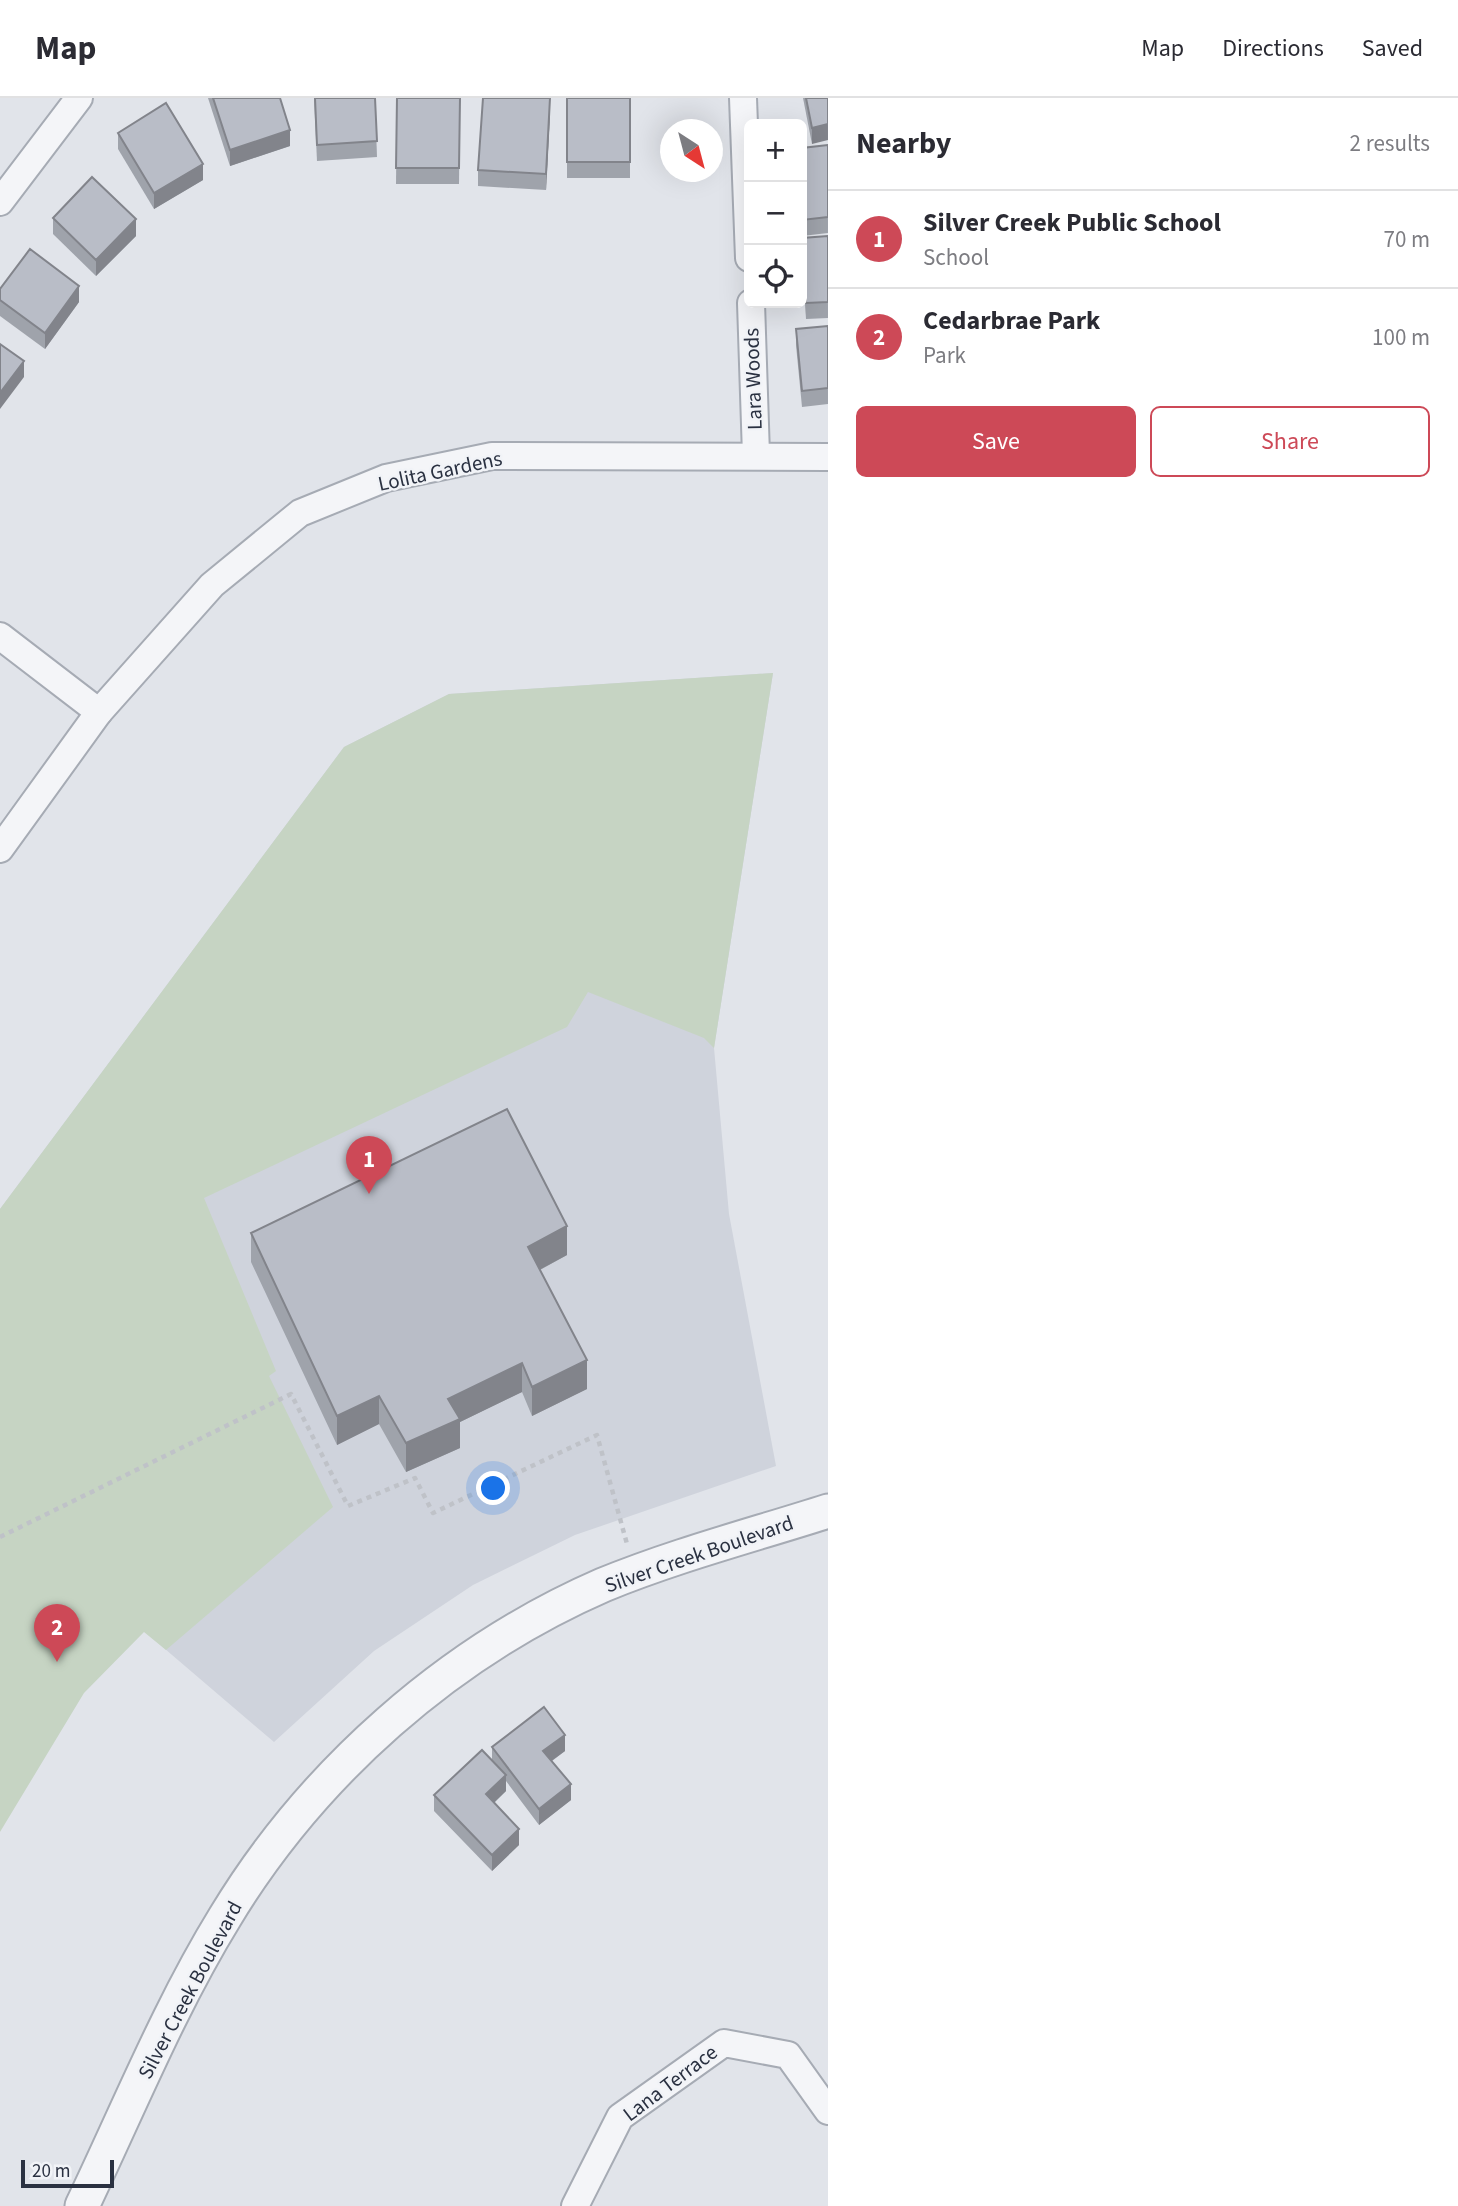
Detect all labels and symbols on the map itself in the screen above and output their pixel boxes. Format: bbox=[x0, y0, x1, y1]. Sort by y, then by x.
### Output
north arrow bbox=[660, 119, 723, 182]
street label: Lara Woods bbox=[736, 327, 770, 431]
street label: Lolita Gardens bbox=[375, 443, 505, 499]
pin: 1 bbox=[346, 1136, 392, 1194]
your location bbox=[476, 1471, 510, 1505]
street label: Silver Creek Boulevard bbox=[601, 1508, 797, 1600]
pin: 2 bbox=[34, 1604, 80, 1662]
street label: Silver Creek Boulevard bbox=[130, 1896, 250, 2084]
street label: Lana Terrace bbox=[616, 2037, 724, 2129]
scale bar bbox=[21, 2157, 114, 2189]

